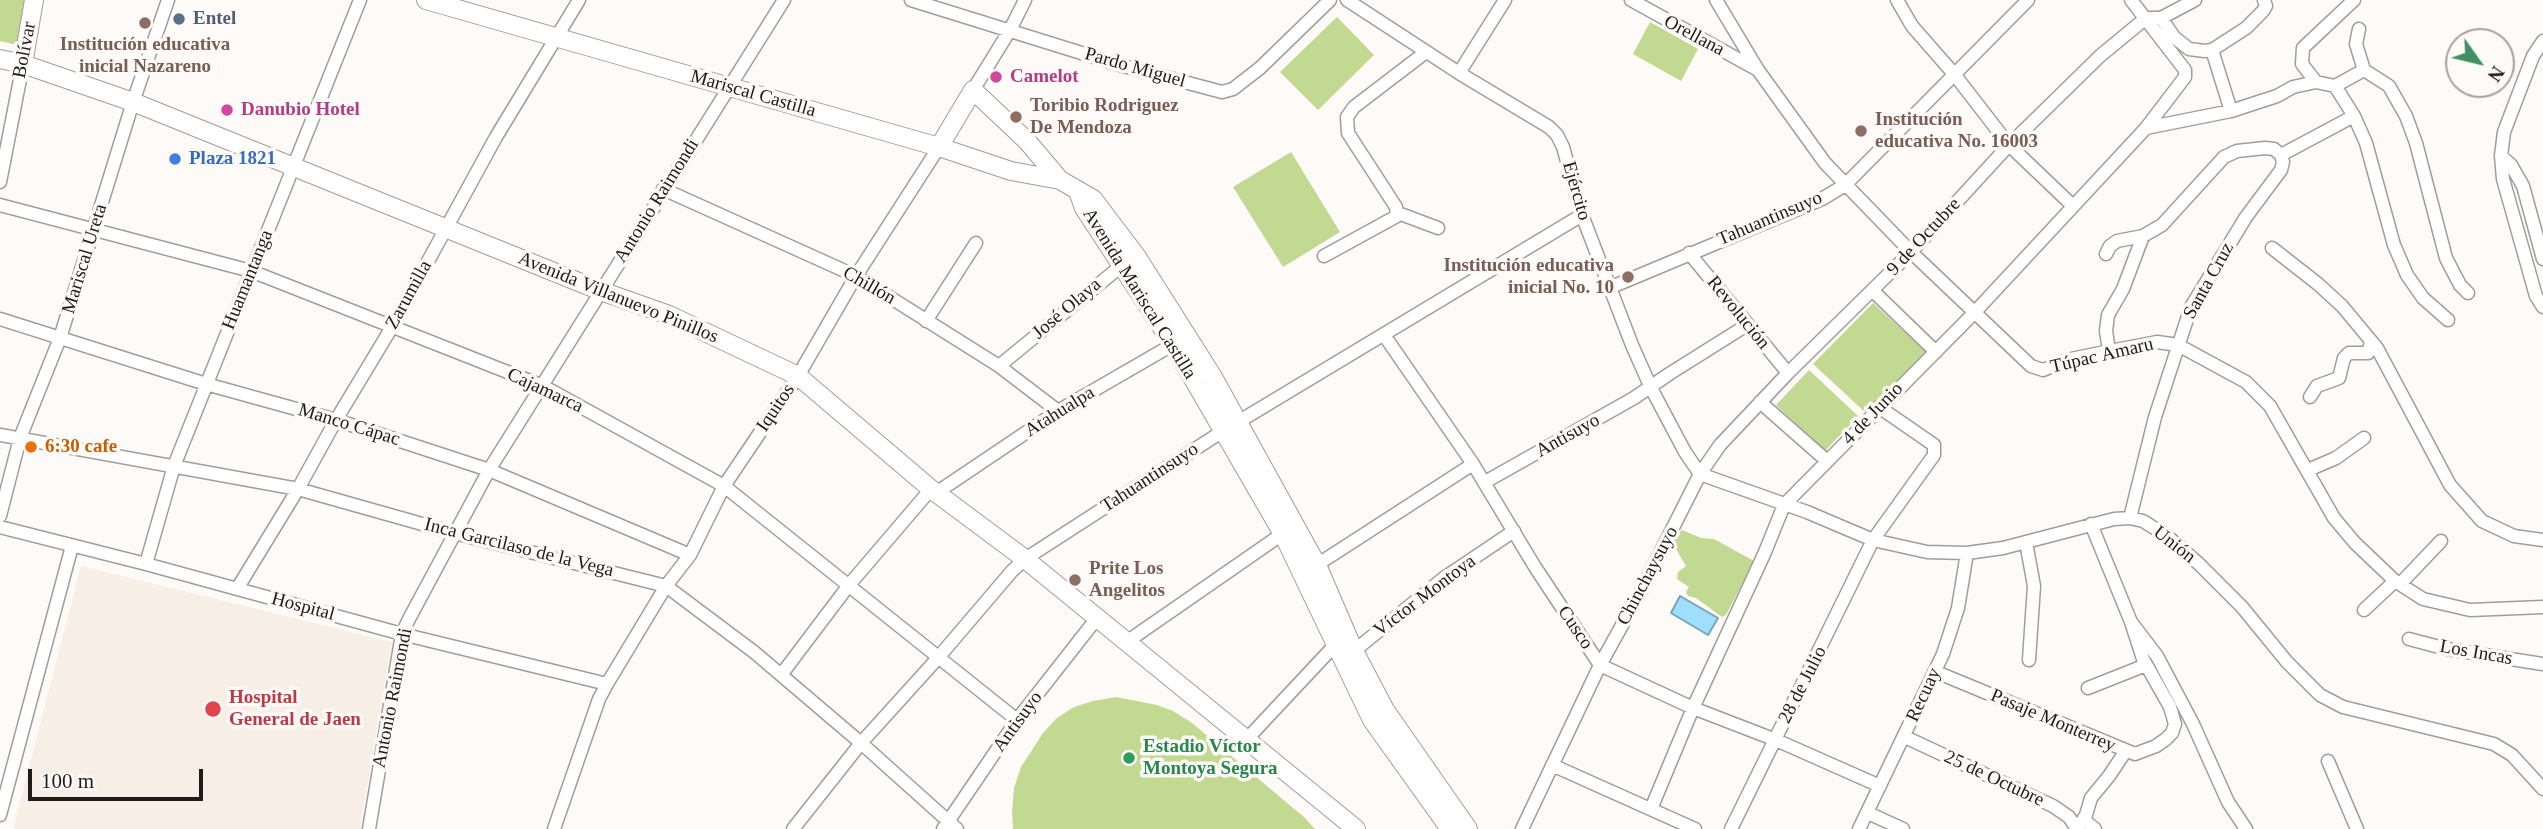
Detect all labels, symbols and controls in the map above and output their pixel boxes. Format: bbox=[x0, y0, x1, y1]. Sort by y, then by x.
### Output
place label: Entel bbox=[193, 8, 236, 30]
marker: Entel bbox=[171, 11, 187, 27]
street label: Orellana bbox=[1660, 11, 1728, 61]
marker: Institución educativa inicial Nazareno bbox=[137, 15, 153, 31]
street label: Bolívar bbox=[8, 20, 42, 80]
north arrow bbox=[2445, 28, 2515, 98]
place label: Institución educativa inicial Nazareno bbox=[60, 34, 230, 78]
street label: Pardo Miguel bbox=[1082, 43, 1188, 93]
text: N bbox=[2484, 62, 2509, 85]
street label: Mariscal Castilla bbox=[688, 65, 818, 123]
place label: Camelot bbox=[1010, 66, 1079, 88]
marker: Camelot bbox=[988, 69, 1004, 85]
place label: Toribio Rodriguez De Mendoza bbox=[1030, 95, 1179, 139]
place label: Danubio Hotel bbox=[241, 99, 360, 121]
marker: Danubio Hotel bbox=[219, 102, 235, 118]
marker: Toribio Rodriguez De Mendoza bbox=[1008, 109, 1024, 125]
place label: Institución educativa No. 16003 bbox=[1875, 109, 2038, 153]
marker: Institución educativa No. 16003 bbox=[1853, 123, 1869, 139]
street label: Antonio Raimondi bbox=[610, 135, 704, 267]
place label: Plaza 1821 bbox=[189, 148, 276, 170]
marker: Plaza 1821 bbox=[167, 151, 183, 167]
street label: Ejército bbox=[1557, 159, 1595, 223]
street label: Tahuantinsuyo bbox=[1714, 187, 1826, 251]
street label: 9 de Octubre bbox=[1882, 193, 1966, 281]
street label: Mariscal Ureta bbox=[58, 201, 112, 317]
street label: Avenida Mariscal Castilla bbox=[1077, 204, 1201, 384]
street label: Huamantanga bbox=[218, 227, 278, 333]
street label: Santa Cruz bbox=[2179, 239, 2239, 323]
street label: Avenida Villanuevo Pinillos bbox=[515, 247, 721, 349]
place label: Institución educativa inicial No. 10 bbox=[1444, 255, 1614, 299]
street label: Zarumilla bbox=[381, 257, 437, 333]
street label: Chillón bbox=[839, 262, 899, 310]
marker: Institución educativa inicial No. 10 bbox=[1620, 269, 1636, 285]
street label: Revolución bbox=[1702, 272, 1774, 354]
street label: José Olaya bbox=[1028, 274, 1106, 344]
street label: Túpac Amaru bbox=[2048, 333, 2156, 379]
street label: Cajamarca bbox=[503, 364, 587, 418]
street label: 4 de Junio bbox=[1838, 378, 1908, 450]
street label: Iquitos bbox=[752, 380, 800, 436]
street label: Atahualpa bbox=[1021, 382, 1099, 442]
street label: Manco Cápac bbox=[295, 399, 403, 451]
street label: Antisuyo bbox=[1532, 409, 1604, 463]
place label: 6:30 cafe bbox=[45, 436, 117, 458]
street label: Tahuantinsuyo bbox=[1097, 438, 1203, 518]
marker: 6:30 cafe bbox=[23, 439, 39, 455]
street label: Inca Garcilaso de la Vega bbox=[422, 513, 616, 583]
street label: Unión bbox=[2148, 521, 2200, 569]
street label: Chinchaysuyo bbox=[1612, 523, 1684, 629]
street label: Víctor Montoya bbox=[1369, 550, 1481, 642]
place label: Prite Los Angelitos bbox=[1089, 558, 1165, 602]
marker: Prite Los Angelitos bbox=[1067, 572, 1083, 588]
street label: Hospital bbox=[269, 588, 337, 626]
street label: Cusco bbox=[1552, 602, 1598, 654]
street label: Antonio Raimondi bbox=[368, 626, 418, 770]
street label: Los Incas bbox=[2438, 635, 2514, 671]
street label: 28 de Julio bbox=[1774, 643, 1832, 727]
street label: Recuay bbox=[1902, 664, 1946, 726]
street label: Pasaje Monterrey bbox=[1987, 684, 2119, 758]
place label: Hospital General de Jaen bbox=[229, 687, 361, 731]
street label: Antisuyo bbox=[988, 687, 1048, 757]
marker: Hospital General de Jaen bbox=[203, 699, 223, 719]
place label: Estadio Víctor Montoya Segura bbox=[1143, 736, 1278, 780]
street label: 25 de Octubre bbox=[1940, 746, 2048, 812]
marker: Estadio Víctor Montoya Segura bbox=[1121, 750, 1137, 766]
scale bar bbox=[32, 756, 206, 800]
text: 100 m bbox=[41, 769, 94, 793]

